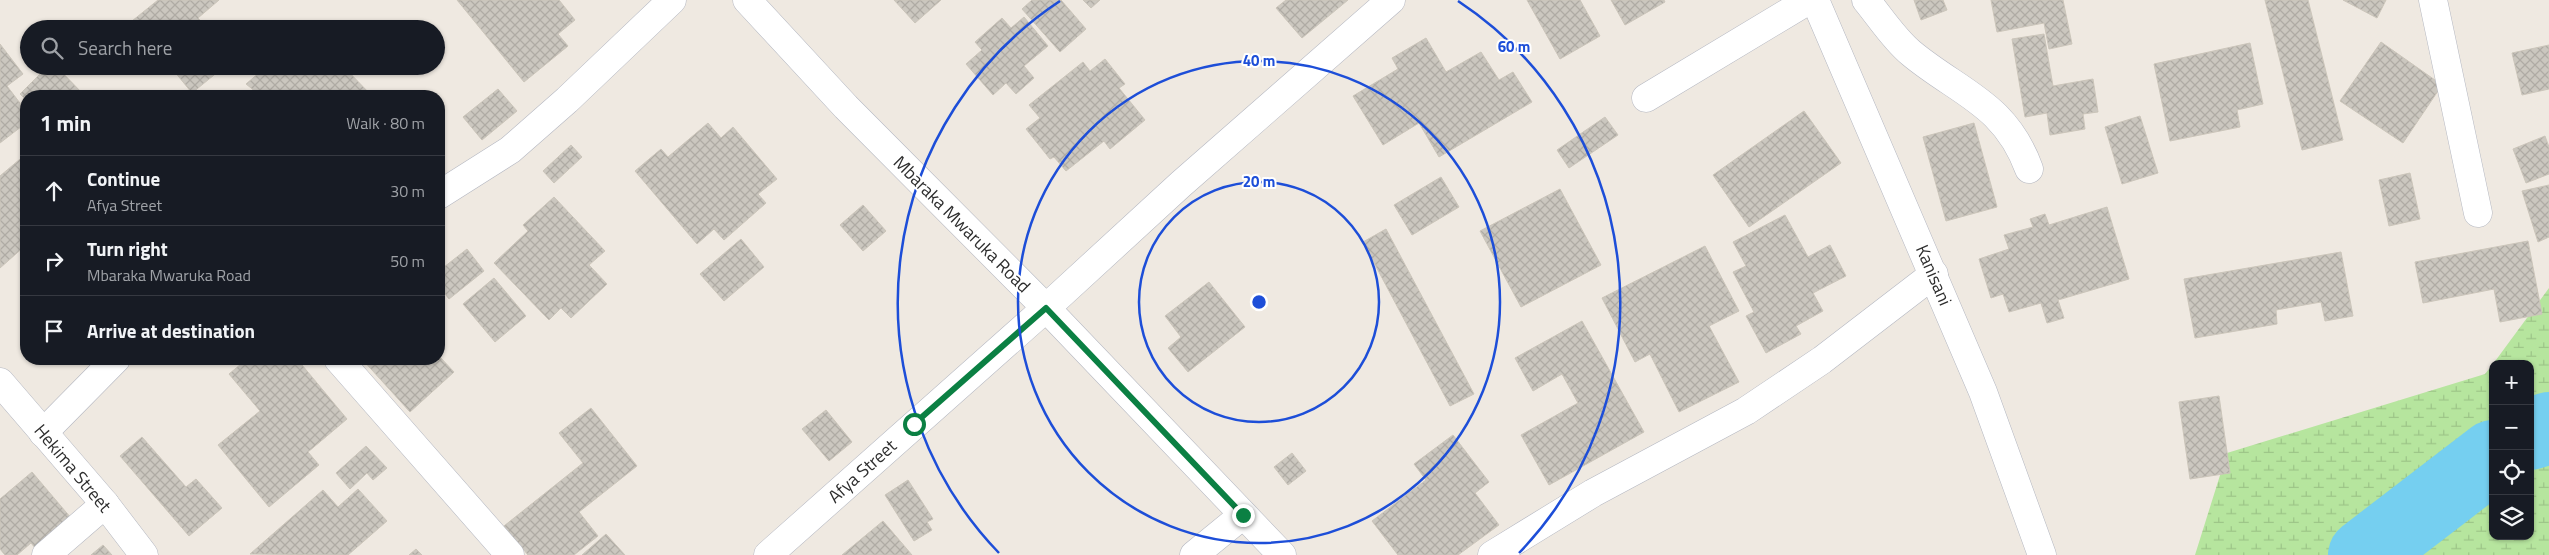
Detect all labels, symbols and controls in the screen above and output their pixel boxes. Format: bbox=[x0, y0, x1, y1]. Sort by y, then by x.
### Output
search box bbox=[20, 20, 445, 75]
text: Search here bbox=[78, 33, 172, 62]
icon: search bbox=[38, 34, 66, 62]
text: 60 m bbox=[1498, 35, 1530, 58]
text: 40 m bbox=[1243, 49, 1275, 72]
text: 1 min bbox=[40, 107, 91, 139]
text: Walk · 80 m bbox=[346, 111, 425, 135]
street label: Mbaraka Mwaruka Road bbox=[887, 149, 1037, 299]
text: Continue bbox=[87, 164, 160, 193]
text: 20 m bbox=[1243, 170, 1275, 193]
icon: ahead bbox=[40, 177, 68, 205]
text: 30 m bbox=[390, 179, 425, 203]
text: Afya Street bbox=[87, 193, 162, 217]
text: Turn right bbox=[87, 234, 168, 263]
street label: Kanisani bbox=[1909, 240, 1959, 310]
icon: right bbox=[40, 247, 68, 275]
text: 50 m bbox=[390, 249, 425, 273]
text: Mbaraka Mwaruka Road bbox=[87, 263, 251, 287]
centre of rings bbox=[1250, 293, 1268, 311]
text: Arrive at destination bbox=[87, 316, 255, 345]
icon: arrive bbox=[40, 317, 68, 345]
map controls bbox=[2489, 360, 2534, 540]
button: + bbox=[2489, 360, 2534, 405]
button: − bbox=[2489, 405, 2534, 450]
route start bbox=[903, 413, 926, 436]
street label: Hekima Street bbox=[28, 418, 119, 519]
street label: Afya Street bbox=[822, 432, 903, 509]
button: locate bbox=[2489, 450, 2534, 495]
button: layers bbox=[2489, 495, 2534, 540]
route end bbox=[1232, 504, 1255, 527]

